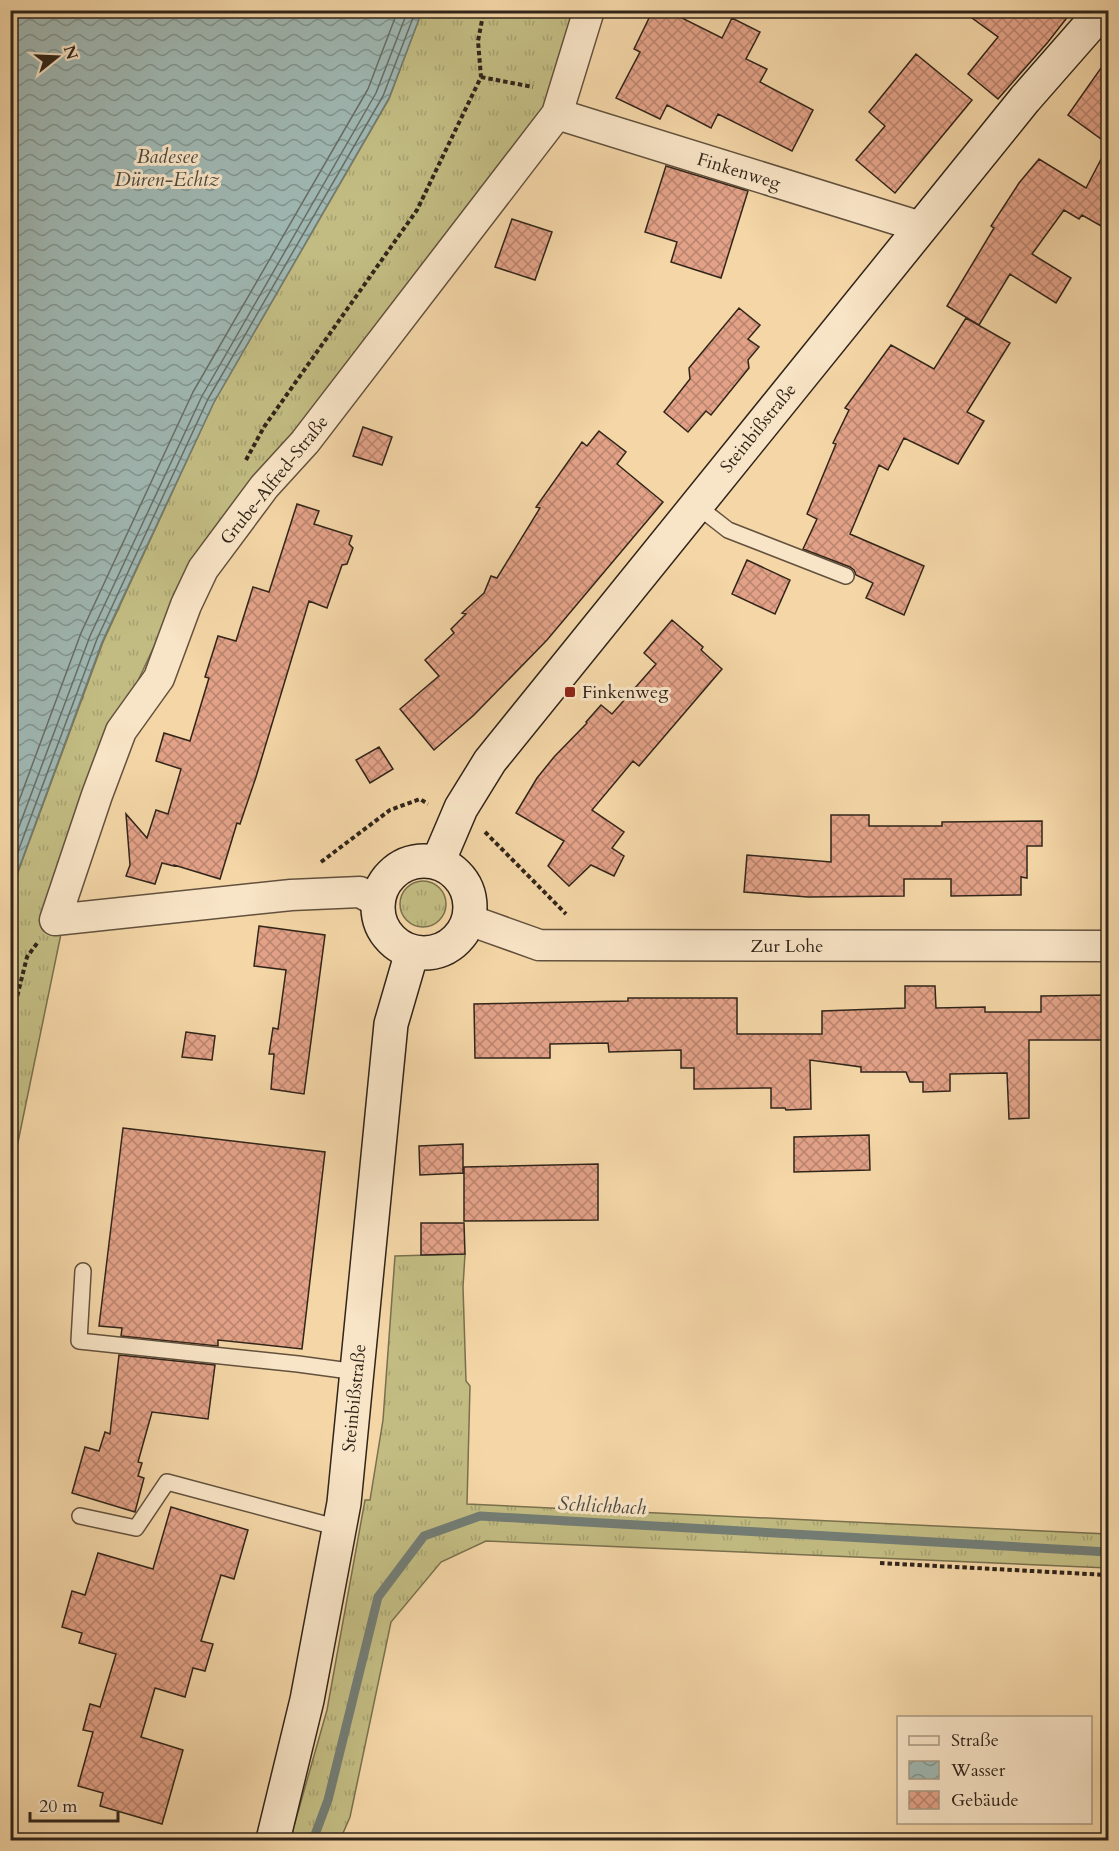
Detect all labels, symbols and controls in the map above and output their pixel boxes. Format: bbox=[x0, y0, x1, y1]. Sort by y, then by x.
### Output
north arrow bbox=[27, 27, 87, 87]
text: N bbox=[58, 43, 83, 63]
water label: Badesee Düren-Echtz bbox=[114, 143, 220, 193]
street label: Finkenweg bbox=[694, 147, 785, 196]
street label: Steinbißstraße bbox=[715, 378, 802, 478]
street label: Grube-Alfred-Straße bbox=[214, 410, 334, 550]
place label: Finkenweg bbox=[582, 680, 669, 705]
marker: Finkenweg bbox=[563, 685, 577, 699]
street label: Zur Lohe bbox=[751, 934, 823, 959]
street label: Steinbißstraße bbox=[336, 1343, 373, 1453]
water label: Schlichbach bbox=[557, 1490, 647, 1521]
legend bbox=[897, 1716, 1092, 1824]
text: Straße bbox=[951, 1728, 999, 1753]
text: Wasser bbox=[950, 1758, 1006, 1783]
scale bar bbox=[30, 1785, 118, 1823]
text: Gebäude bbox=[951, 1788, 1019, 1813]
text: 20 m bbox=[39, 1794, 78, 1819]

